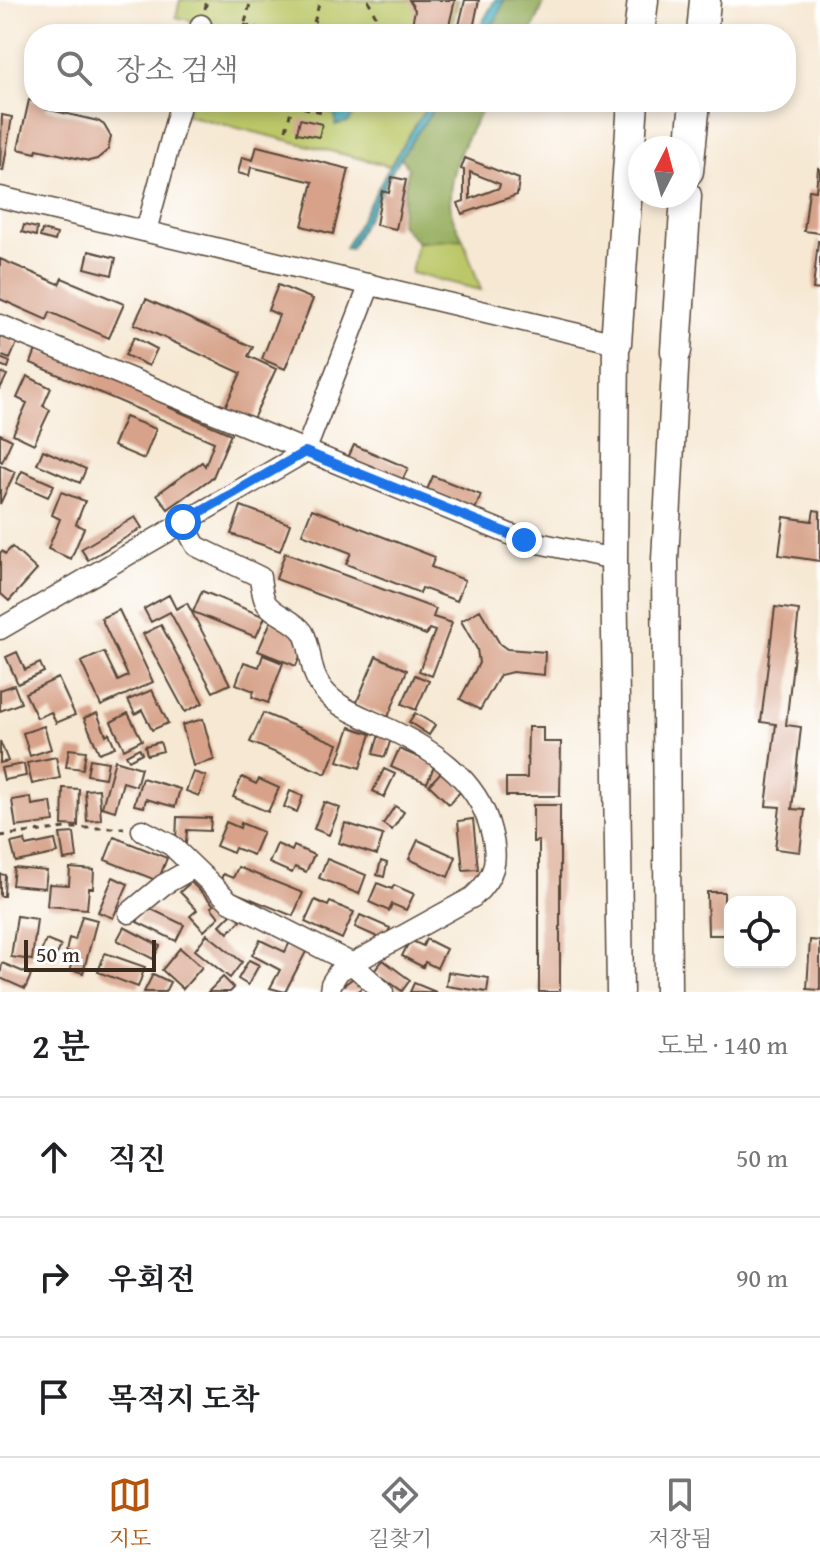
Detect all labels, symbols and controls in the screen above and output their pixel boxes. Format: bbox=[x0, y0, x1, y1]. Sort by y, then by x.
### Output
search box bbox=[24, 24, 796, 112]
icon: search bbox=[52, 46, 96, 90]
text: 장소 검색 bbox=[116, 47, 239, 91]
north arrow bbox=[628, 136, 700, 208]
route start bbox=[165, 504, 201, 540]
route end bbox=[506, 522, 542, 558]
map controls bbox=[724, 896, 796, 968]
button: locate bbox=[724, 896, 796, 968]
scale bar bbox=[24, 936, 156, 972]
text: 50 m bbox=[36, 938, 80, 970]
text: 2 분 bbox=[32, 1021, 90, 1070]
text: 도보 · 140 m bbox=[657, 1025, 788, 1064]
icon: ahead bbox=[32, 1135, 76, 1179]
text: 직진 bbox=[108, 1136, 166, 1180]
text: 50 m bbox=[736, 1138, 788, 1177]
icon: right bbox=[32, 1255, 76, 1299]
text: 우회전 bbox=[108, 1256, 195, 1300]
text: 90 m bbox=[736, 1258, 788, 1297]
icon: arrive bbox=[32, 1375, 76, 1419]
text: 목적지 도착 bbox=[108, 1376, 260, 1420]
tab: 지도 bbox=[108, 1473, 152, 1554]
tab: 길찾기 bbox=[368, 1473, 432, 1554]
tab: 저장됨 bbox=[648, 1473, 712, 1554]

